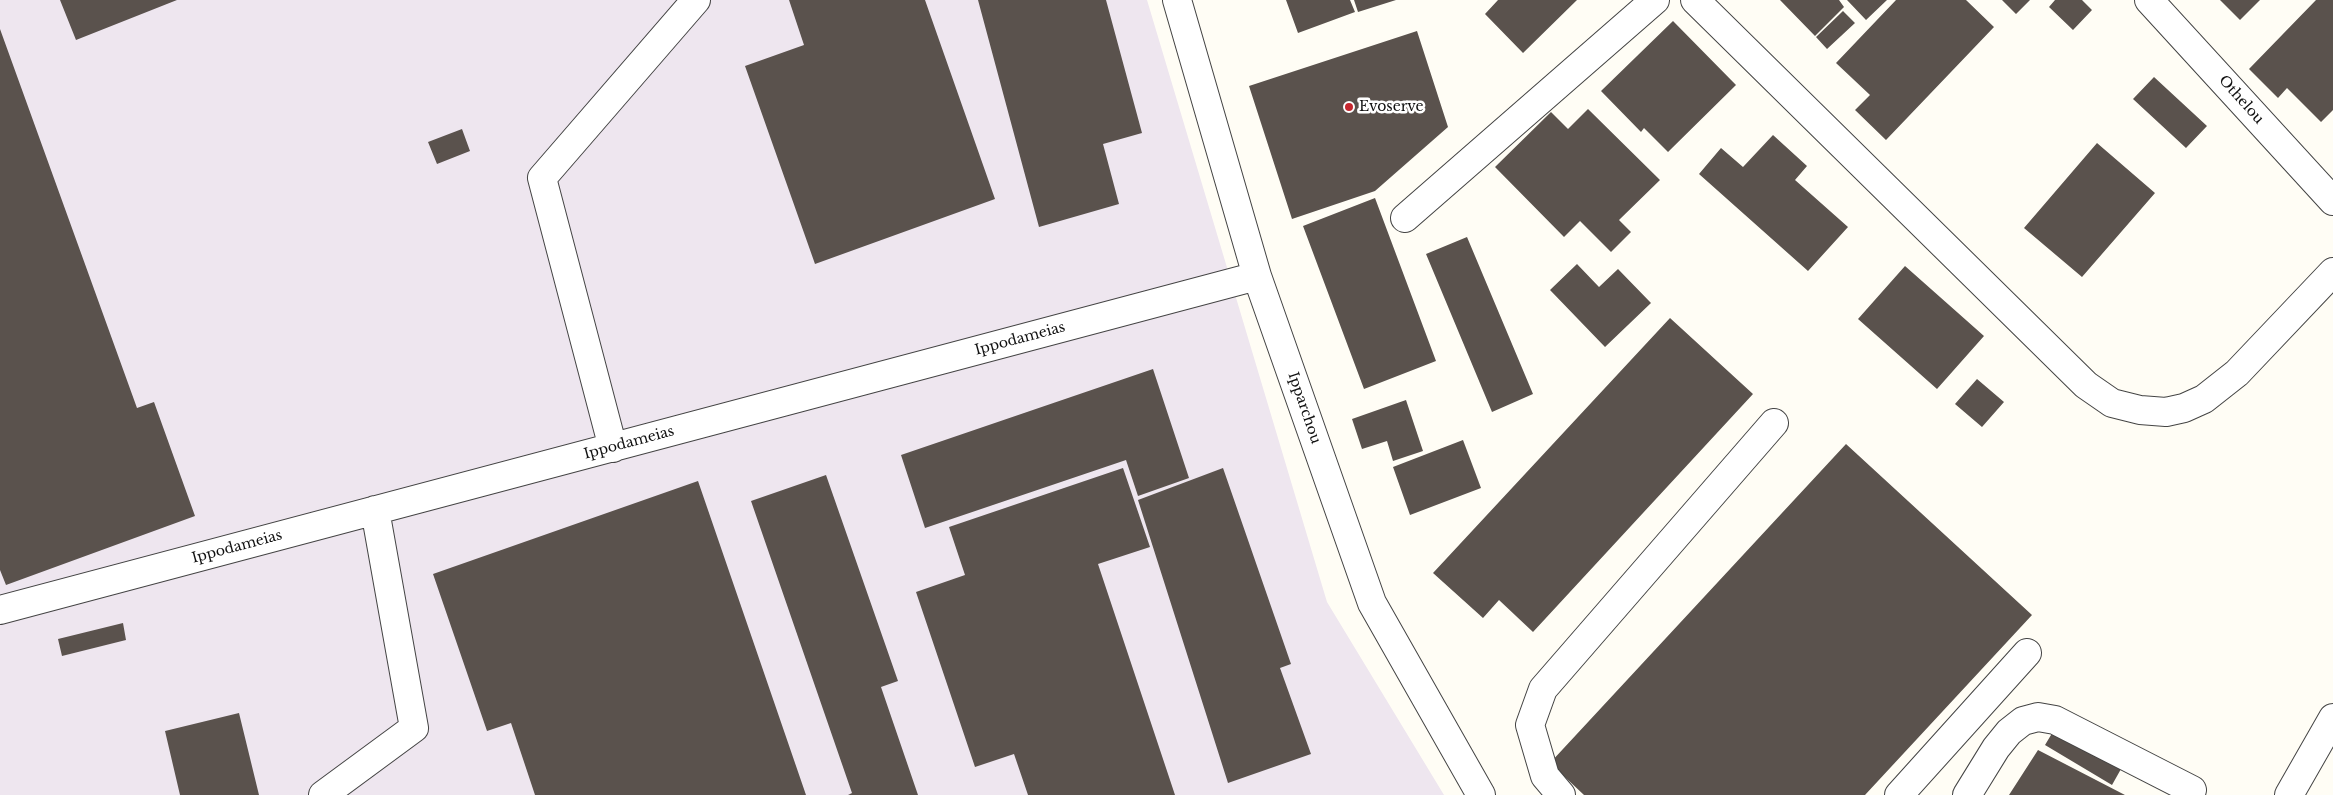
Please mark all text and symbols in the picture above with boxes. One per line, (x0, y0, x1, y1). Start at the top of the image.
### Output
street label: Othelou (2215, 72, 2267, 128)
place label: Evoserve (1359, 99, 1424, 115)
marker: Evoserve (1343, 101, 1355, 113)
street label: Ippodameias (973, 319, 1067, 359)
street label: Ipparchou (1284, 370, 1324, 446)
street label: Ippodameias (582, 423, 676, 463)
street label: Ippodameias (190, 527, 284, 567)

